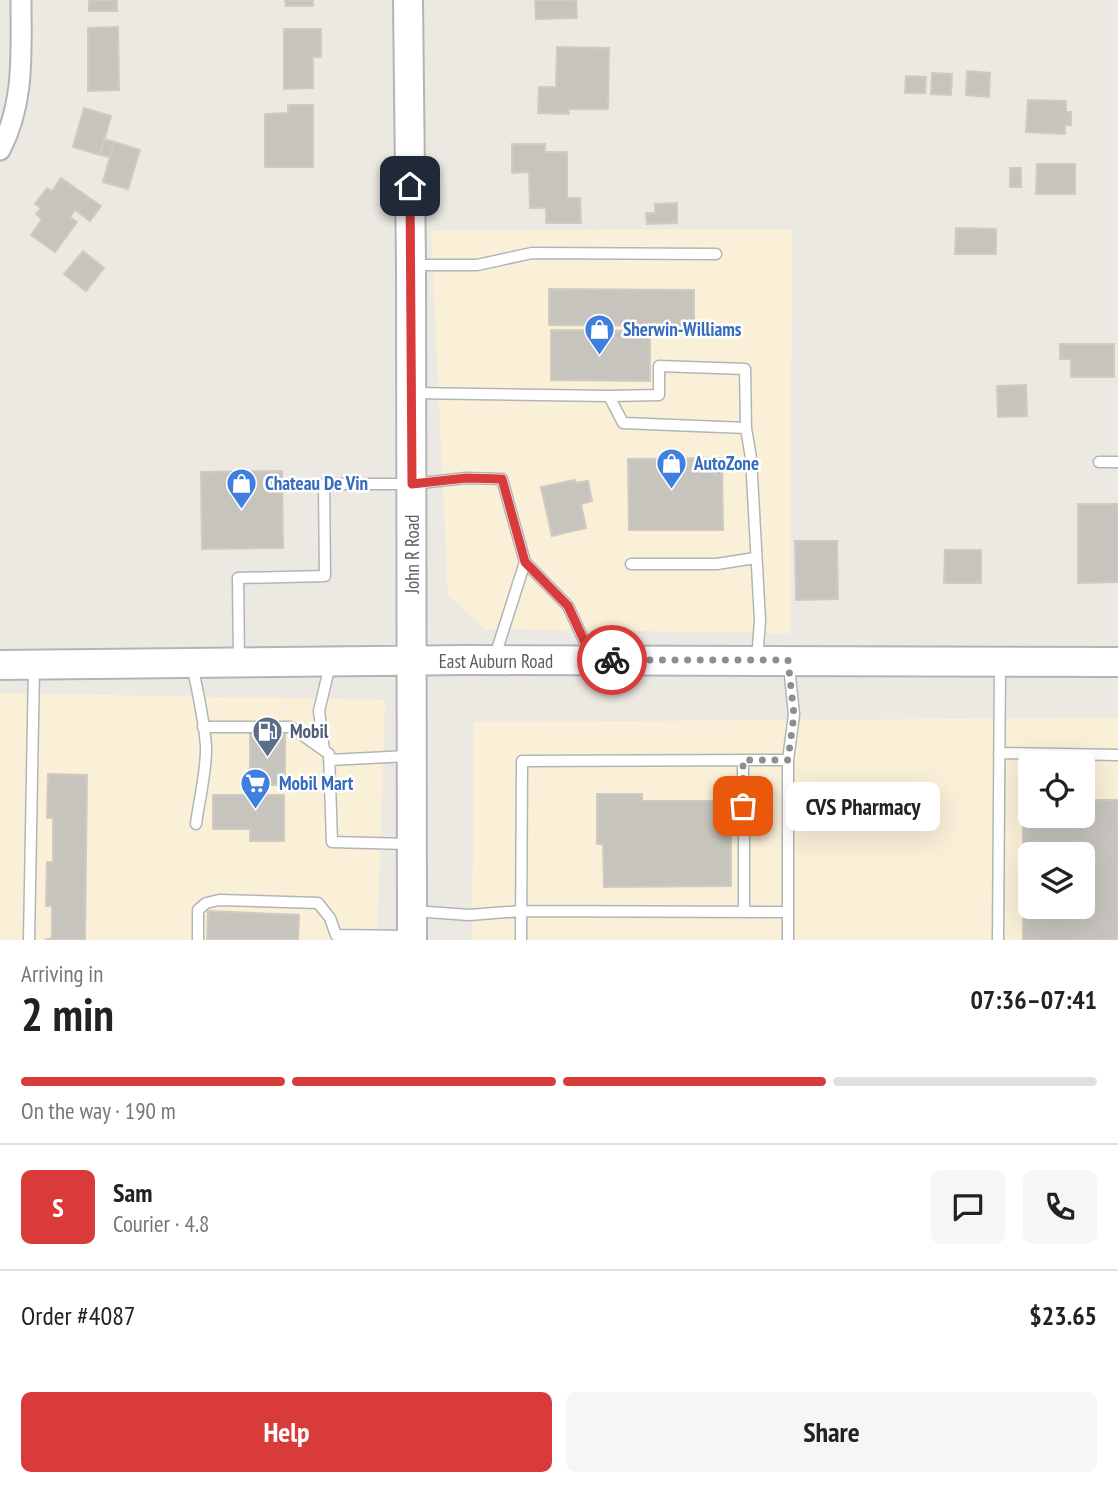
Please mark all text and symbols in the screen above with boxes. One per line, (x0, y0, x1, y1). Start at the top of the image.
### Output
pin (380, 156, 440, 216)
icon: home (391, 167, 429, 205)
shop icon: Sherwin-Williams (583, 312, 617, 356)
place label: Sherwin-Williams (623, 317, 742, 341)
shop icon: AutoZone (654, 446, 688, 490)
place label: AutoZone (693, 451, 759, 475)
shop icon: Chateau De Vin (225, 466, 259, 510)
place label: Chateau De Vin (265, 471, 368, 495)
street label: John R Road (400, 514, 424, 595)
courier (577, 625, 647, 695)
icon: bike (593, 641, 631, 679)
street label: East Auburn Road (439, 649, 553, 673)
fuel station icon: Mobil (250, 714, 284, 758)
place label: Mobil (290, 719, 329, 743)
map controls (1018, 751, 1095, 919)
button: locate (1018, 751, 1095, 828)
supermarket icon: Mobil Mart (239, 766, 273, 810)
place label: Mobil Mart (279, 771, 354, 795)
pin (713, 776, 773, 836)
callout: CVS Pharmacy (785, 782, 939, 830)
icon: bag (724, 787, 762, 825)
text: CVS Pharmacy (806, 792, 920, 821)
button: layers (1018, 842, 1095, 919)
text: Arriving in (21, 959, 103, 988)
text: 07:36–07:41 (970, 983, 1097, 1016)
text: 2 min (21, 984, 114, 1044)
text: On the way · 190 m (21, 1096, 176, 1125)
button: chat (931, 1170, 1005, 1244)
button: phone (1023, 1170, 1097, 1244)
text: Sam (113, 1176, 152, 1209)
text: S (52, 1191, 64, 1224)
text: Courier · 4.8 (113, 1209, 209, 1238)
text: Order #4087 (21, 1299, 136, 1332)
text: $23.65 (1029, 1299, 1097, 1332)
button: Help (21, 1392, 552, 1472)
button: Share (566, 1392, 1097, 1472)

